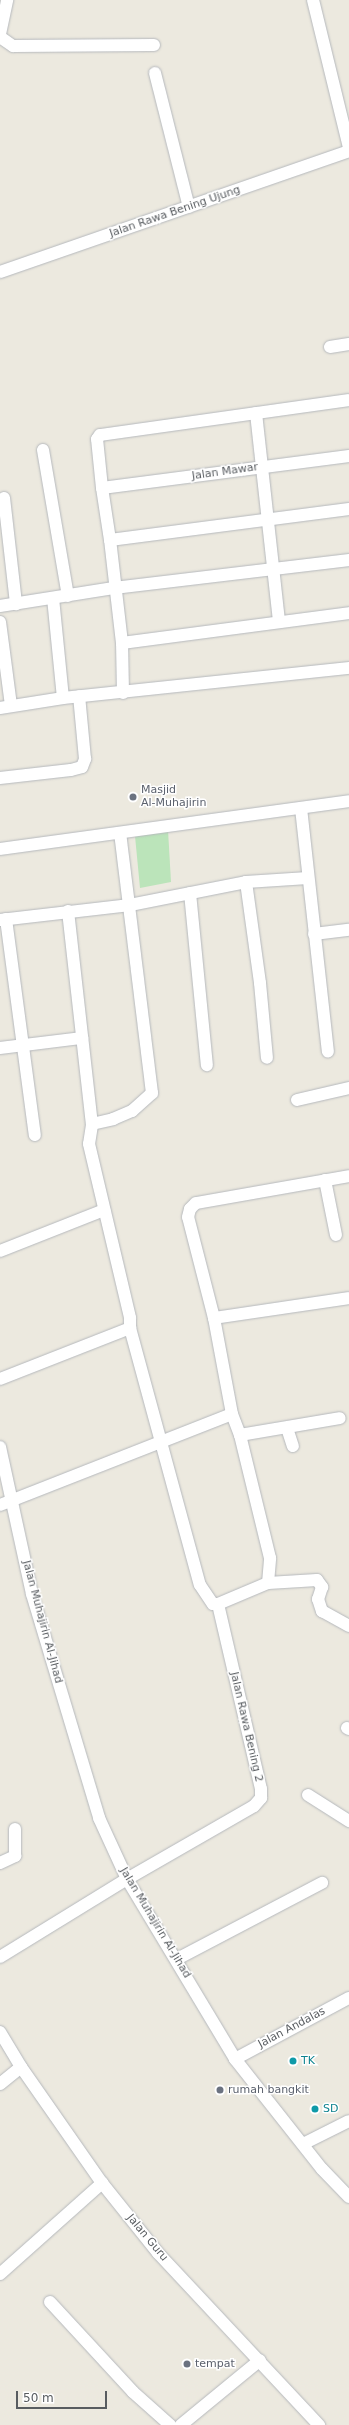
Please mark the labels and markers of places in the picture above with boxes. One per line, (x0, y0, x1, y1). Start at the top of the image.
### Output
place label: Masjid Al-Muhajirin (141, 784, 206, 810)
marker: Masjid Al-Muhajirin (128, 792, 138, 802)
place label: TK (301, 2054, 315, 2068)
marker: TK (288, 2056, 298, 2066)
place label: rumah bangkit (228, 2083, 309, 2097)
marker: rumah bangkit (215, 2085, 225, 2095)
place label: SD (323, 2102, 338, 2116)
marker: SD (310, 2104, 320, 2114)
place label: tempat (195, 2357, 235, 2371)
marker: tempat (182, 2359, 192, 2369)

